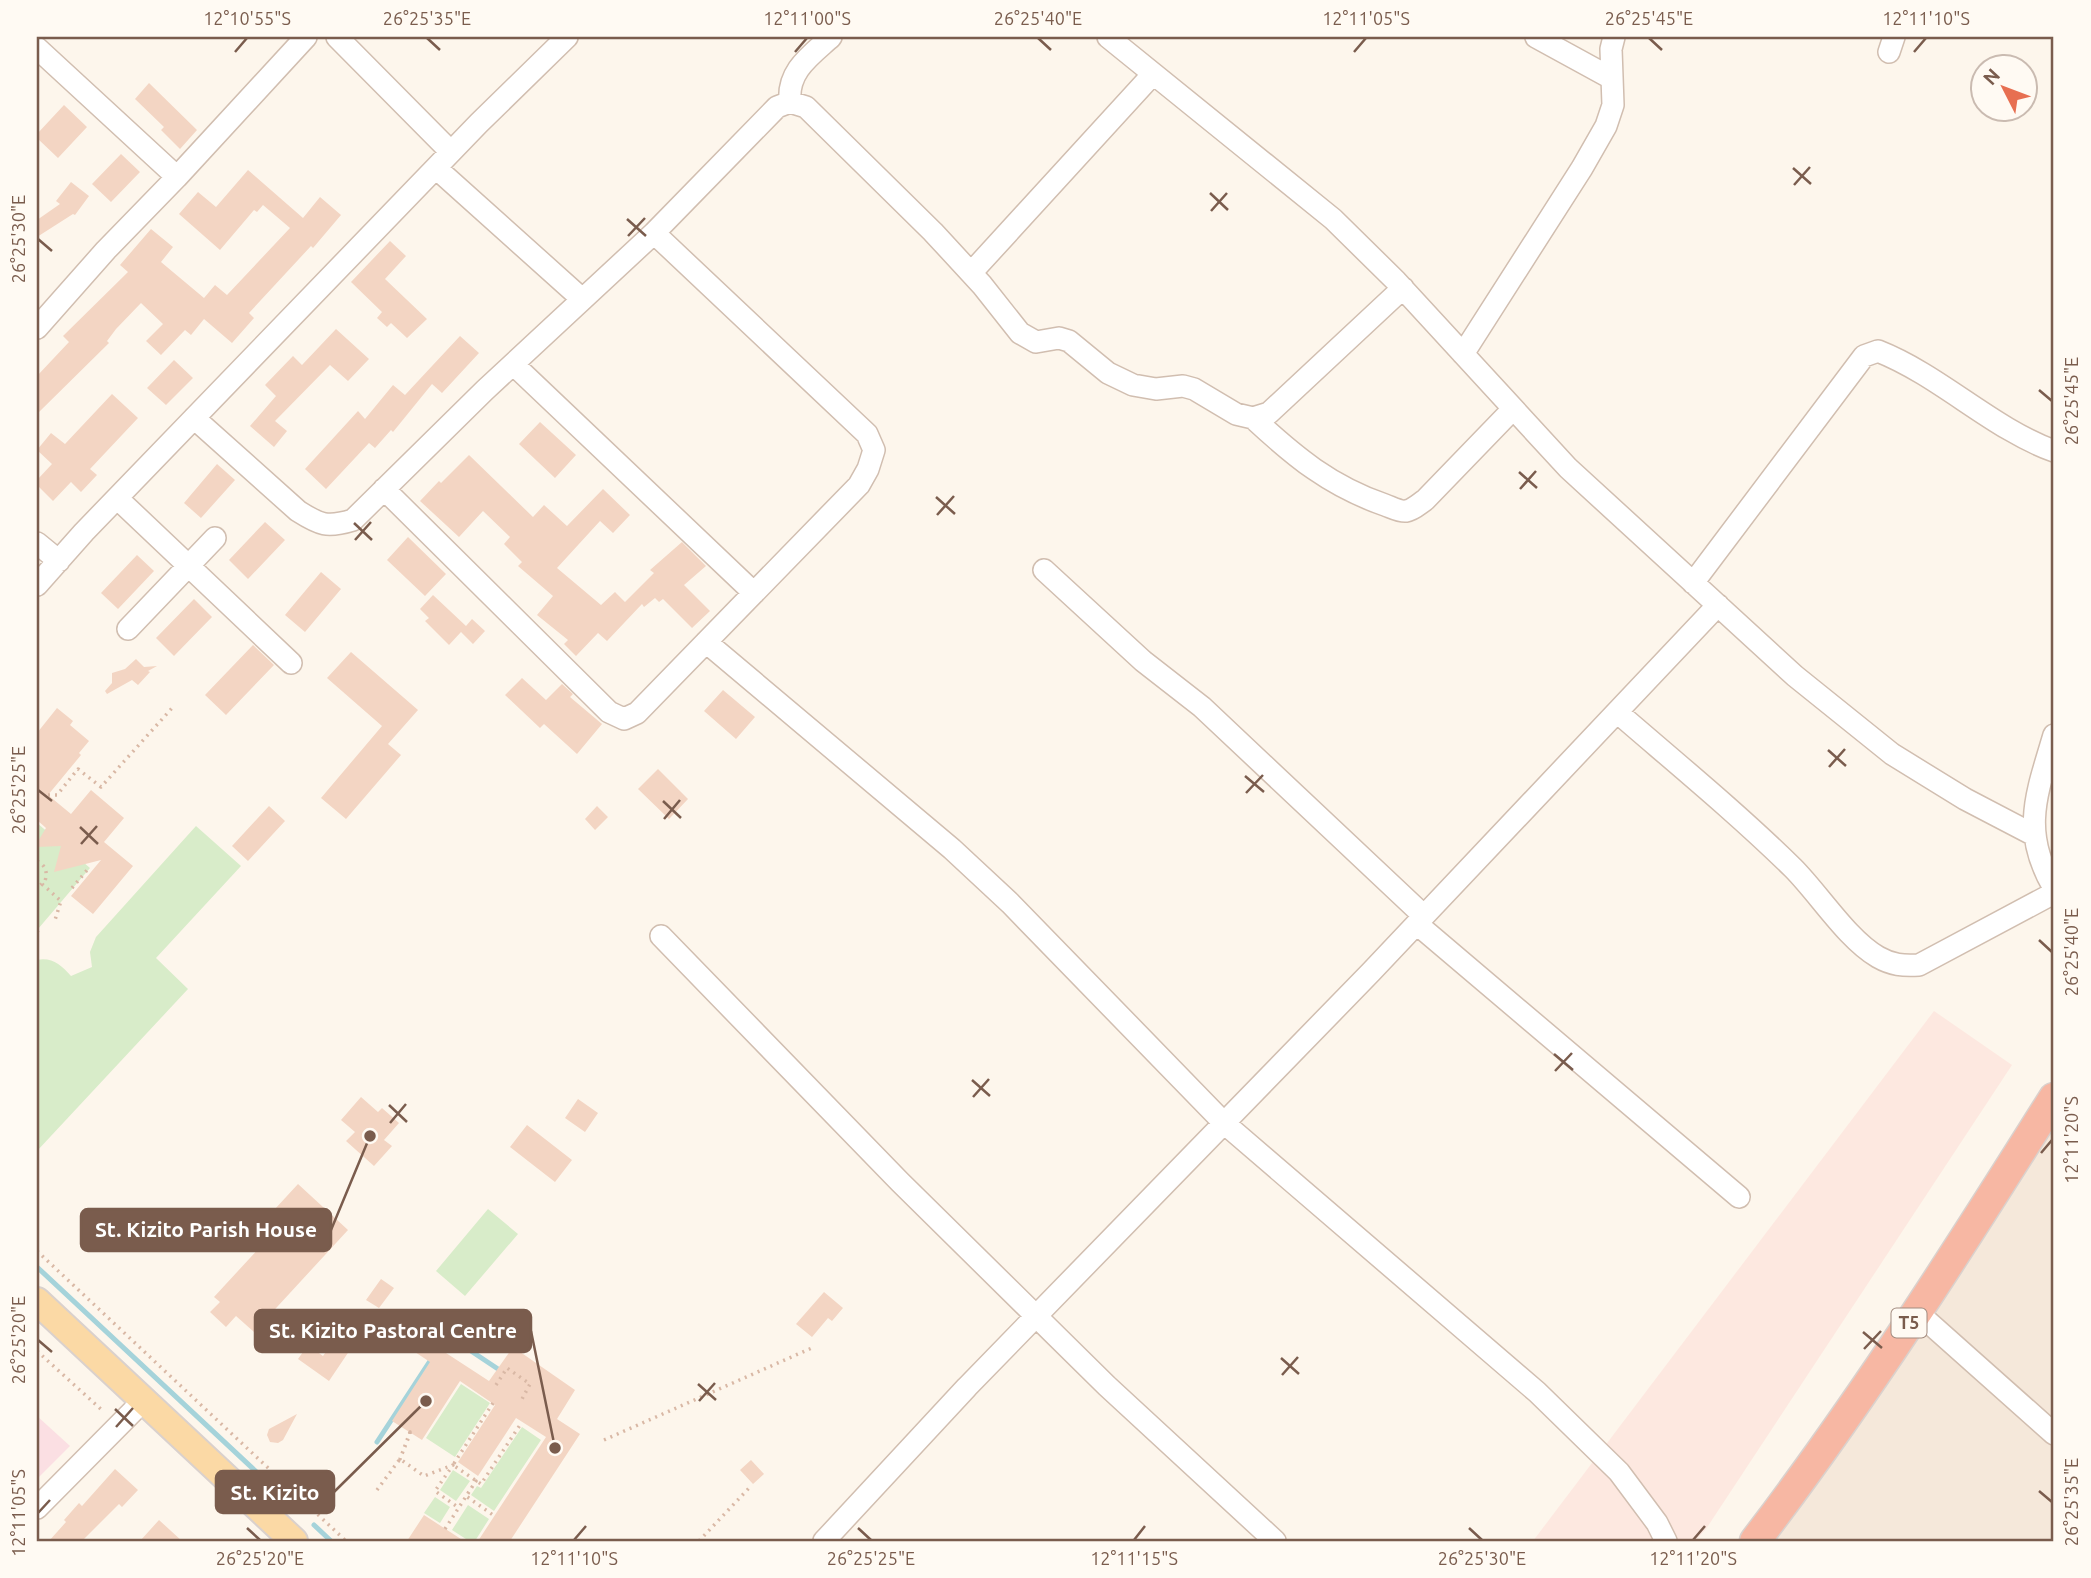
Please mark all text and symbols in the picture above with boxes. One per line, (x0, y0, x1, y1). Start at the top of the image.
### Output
text: 12°10'55"S (203, 8, 291, 28)
text: 26°25'35"E (383, 8, 471, 28)
text: 12°11'00"S (763, 8, 851, 28)
text: 26°25'40"E (994, 8, 1082, 28)
text: 12°11'05"S (1322, 8, 1410, 28)
text: 26°25'45"E (1605, 8, 1693, 28)
text: 12°11'10"S (1882, 8, 1970, 28)
north arrow (1968, 52, 2038, 122)
text: N (1978, 64, 2004, 89)
text: 26°25'30"E (8, 195, 28, 283)
text: 26°25'45"E (2061, 357, 2081, 445)
text: 26°25'25"E (8, 746, 28, 834)
text: 26°25'40"E (2061, 908, 2081, 996)
text: 12°11'20"S (2061, 1096, 2081, 1184)
callout: St. Kizito Parish House (81, 1209, 331, 1251)
text: St. Kizito Parish House (95, 1217, 317, 1241)
text: 26°25'20"E (8, 1296, 28, 1384)
road number: T5 (1892, 1308, 1926, 1338)
callout: St. Kizito Pastoral Centre (255, 1310, 531, 1352)
text: St. Kizito Pastoral Centre (269, 1318, 517, 1342)
text: 26°25'35"E (2061, 1458, 2081, 1546)
text: 12°11'05"S (8, 1469, 28, 1557)
callout: St. Kizito (216, 1471, 334, 1513)
text: St. Kizito (230, 1480, 320, 1504)
text: 26°25'20"E (216, 1548, 304, 1568)
text: 12°11'10"S (530, 1548, 618, 1568)
text: 26°25'25"E (827, 1548, 915, 1568)
text: 12°11'15"S (1090, 1548, 1178, 1568)
text: 26°25'30"E (1438, 1548, 1526, 1568)
text: 12°11'20"S (1649, 1548, 1737, 1568)

